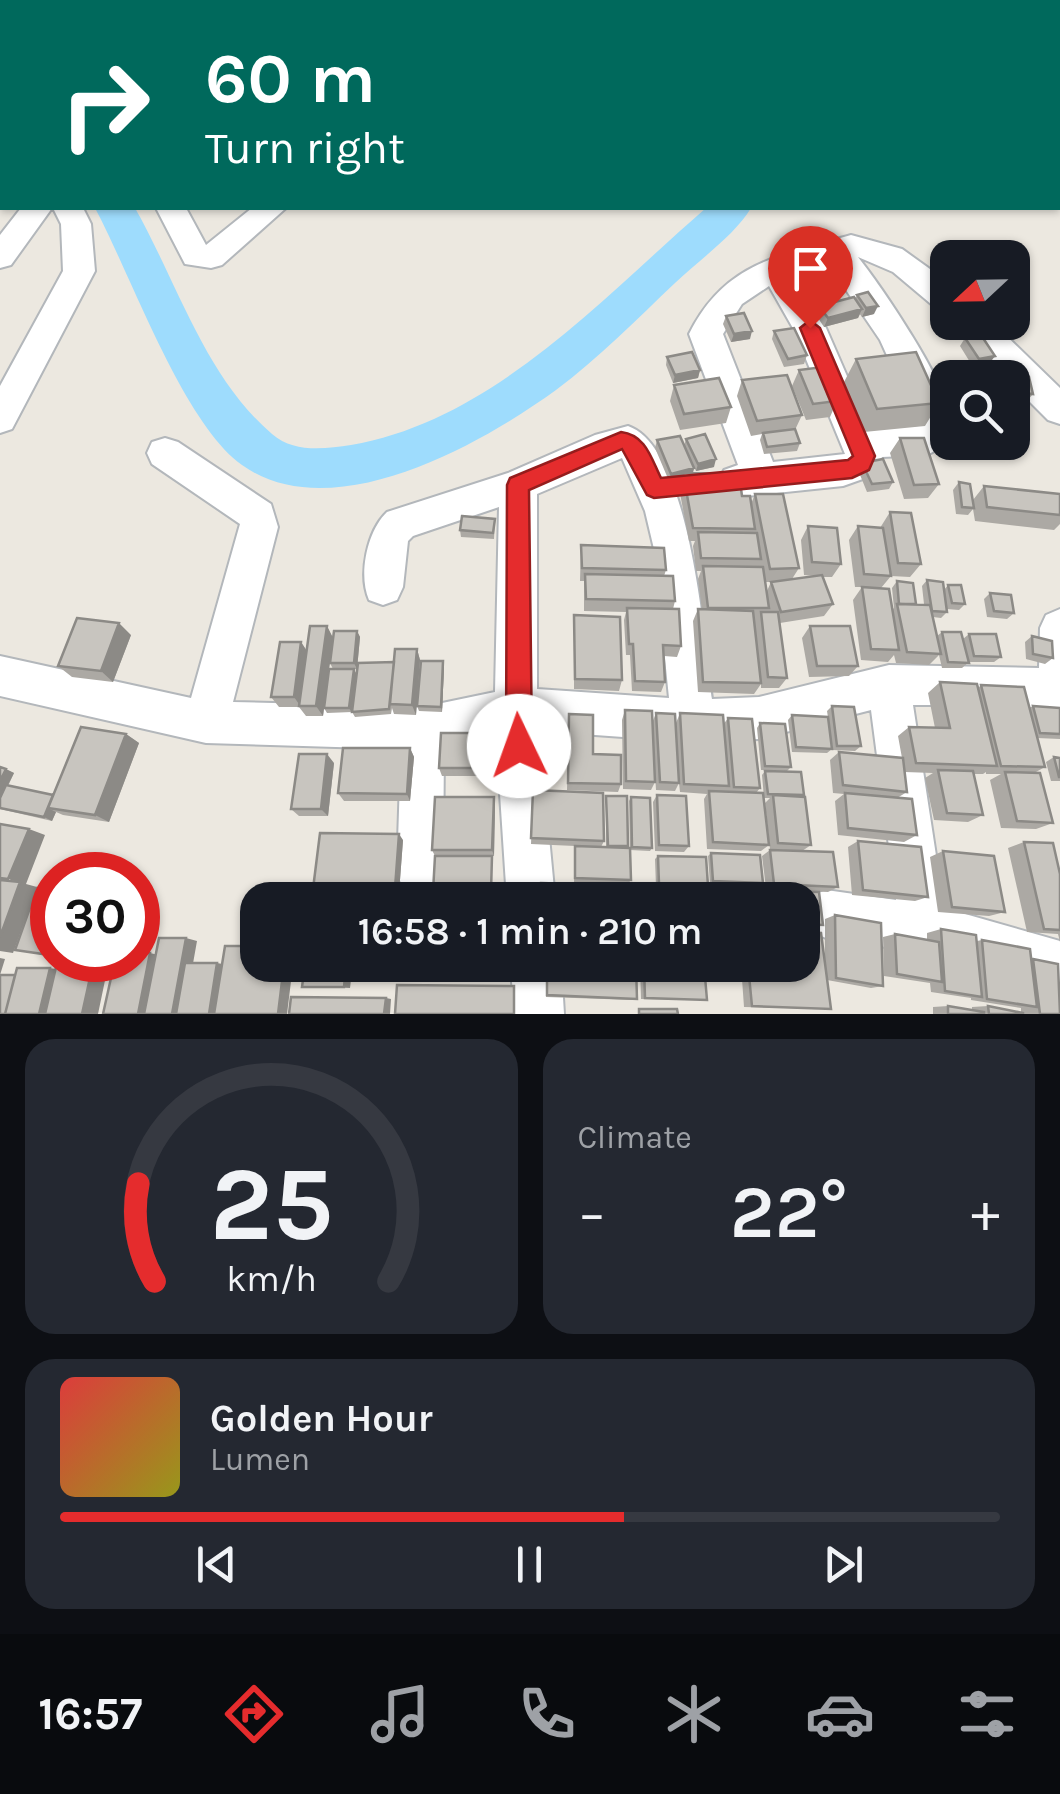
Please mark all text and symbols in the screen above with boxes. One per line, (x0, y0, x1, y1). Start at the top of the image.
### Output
text: 60 m (205, 38, 376, 120)
icon: right (40, 40, 170, 170)
text: Turn right (205, 122, 405, 174)
pin (768, 226, 853, 329)
north arrow (930, 240, 1030, 340)
map controls (930, 240, 1030, 460)
icon: arrive (783, 241, 838, 296)
button: search (930, 360, 1030, 460)
position arrow (467, 694, 571, 798)
speed limit sign: 30 (30, 852, 160, 982)
text: 16:58 · 1 min · 210 m (358, 909, 702, 954)
text: Climate (578, 1119, 692, 1156)
text: 25 (210, 1144, 333, 1265)
text: 22° (730, 1168, 848, 1256)
text: − (578, 1181, 606, 1245)
text: + (971, 1181, 1000, 1245)
text: km/h (226, 1258, 317, 1300)
text: Golden Hour (210, 1396, 433, 1441)
text: Lumen (210, 1441, 310, 1478)
icon: previous (189, 1537, 244, 1592)
icon: pause (502, 1537, 557, 1592)
icon: next (816, 1537, 871, 1592)
icon: directions (219, 1679, 289, 1749)
icon: music (365, 1679, 435, 1749)
icon: phone (512, 1679, 582, 1749)
icon: climate (659, 1679, 729, 1749)
icon: car (805, 1679, 875, 1749)
icon: filters (952, 1679, 1022, 1749)
text: 16:57 (38, 1688, 142, 1740)

